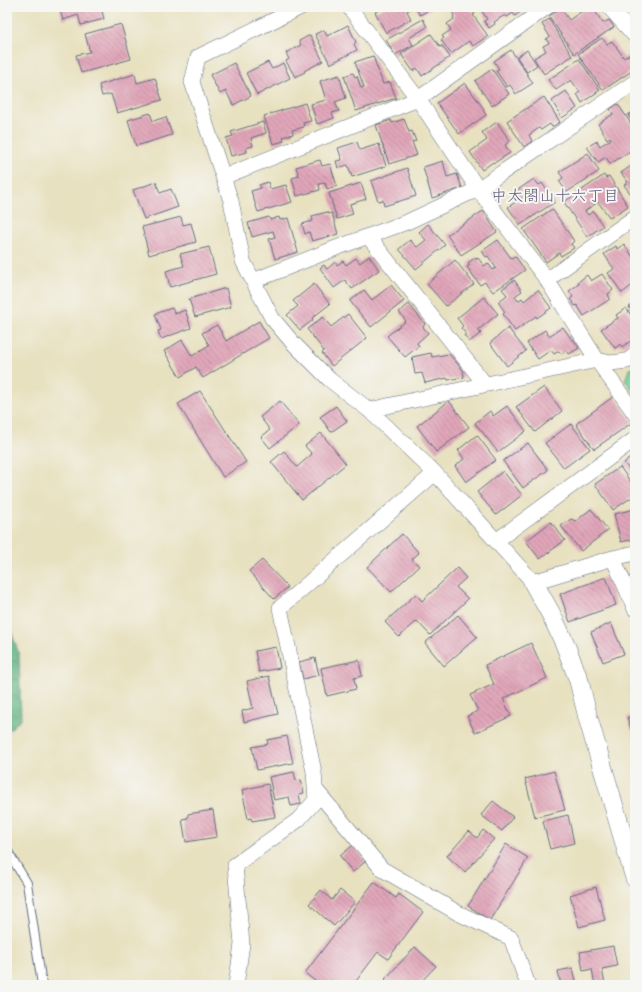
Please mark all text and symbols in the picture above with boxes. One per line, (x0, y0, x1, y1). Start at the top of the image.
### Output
district label: 中太閤山十六丁目 (491, 186, 619, 205)

